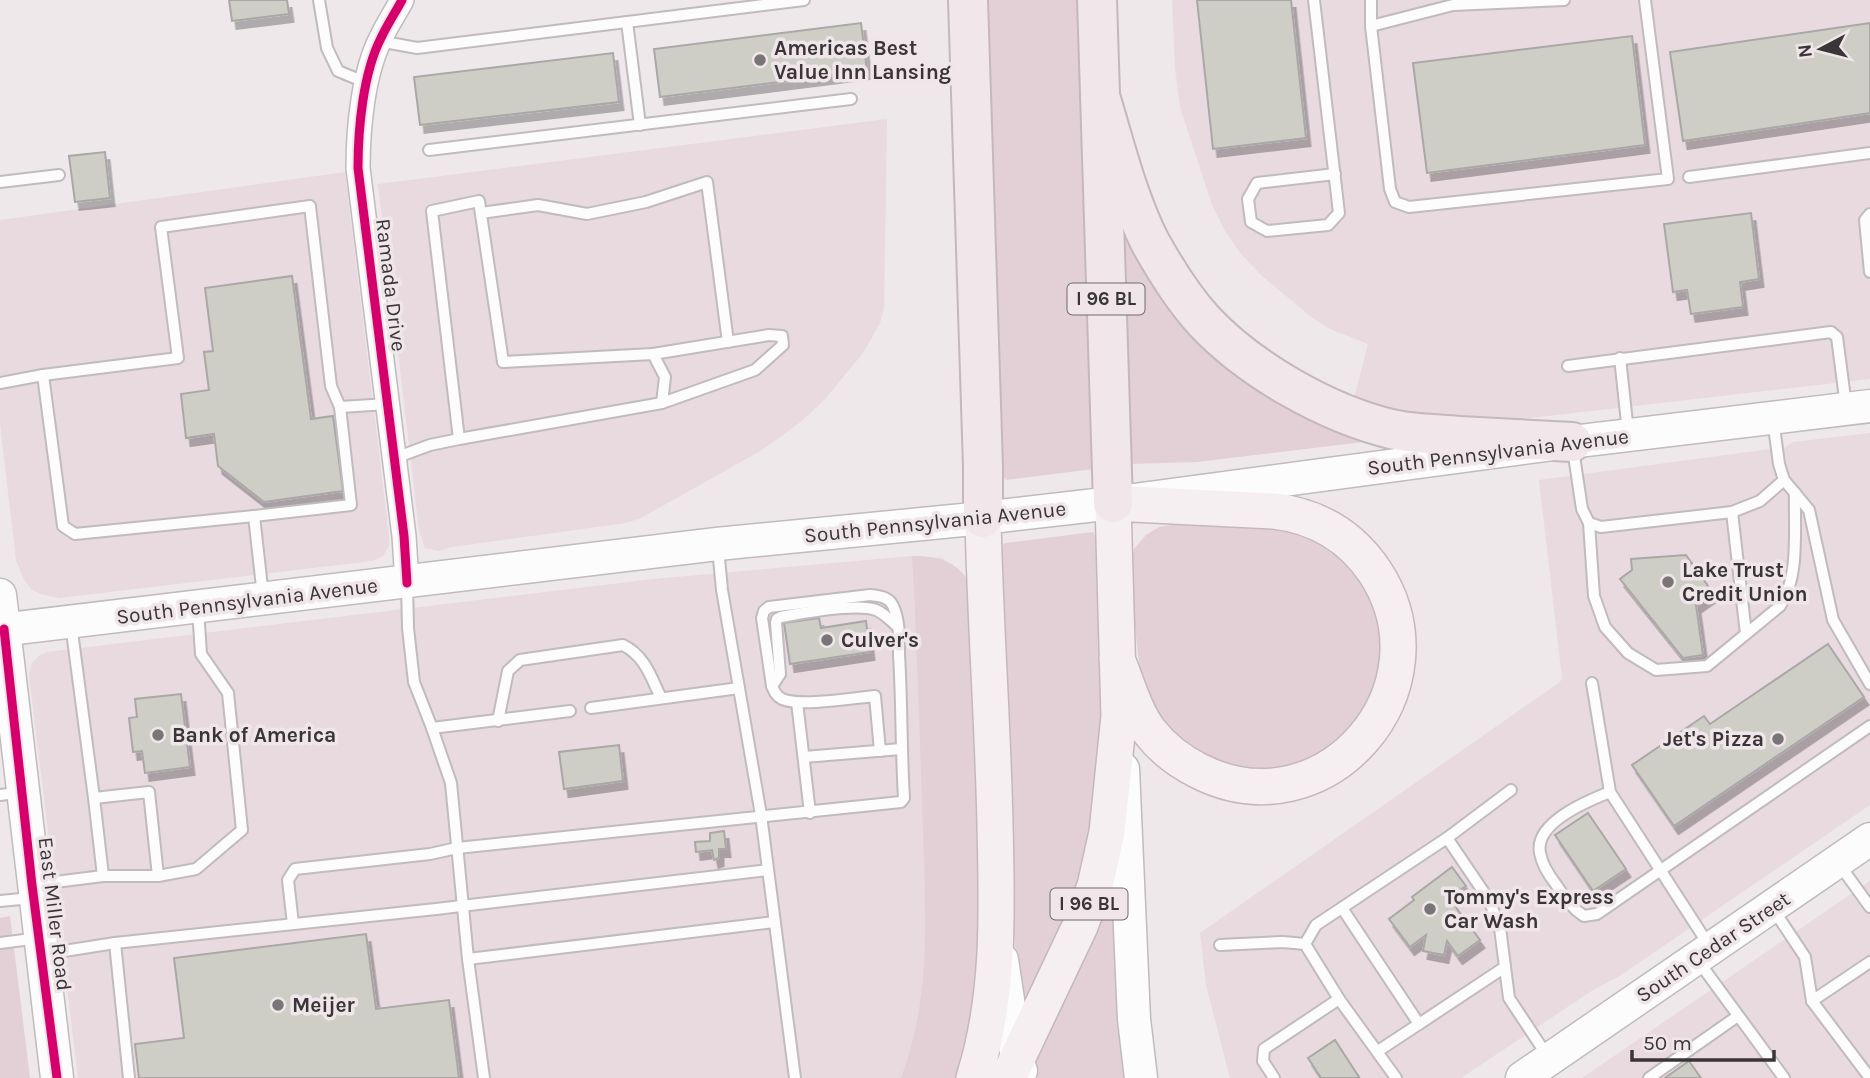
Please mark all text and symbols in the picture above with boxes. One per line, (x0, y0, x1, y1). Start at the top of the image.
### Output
north arrow (1786, 14, 1856, 84)
place label: Americas Best Value Inn Lansing (774, 36, 951, 84)
text: N (1793, 43, 1817, 59)
marker: Americas Best Value Inn Lansing (752, 52, 768, 68)
street label: Ramada Drive (371, 217, 411, 353)
road number: I 96 BL (1068, 284, 1144, 314)
street label: South Pennsylvania Avenue (1366, 424, 1630, 480)
street label: South Pennsylvania Avenue (803, 496, 1067, 548)
place label: Lake Trust Credit Union (1682, 558, 1808, 606)
street label: South Pennsylvania Avenue (115, 573, 379, 629)
marker: Lake Trust Credit Union (1660, 574, 1676, 590)
place label: Culver's (841, 628, 919, 652)
marker: Culver's (819, 632, 835, 648)
place label: Bank of America (172, 723, 336, 747)
marker: Bank of America (150, 727, 166, 743)
place label: Jet's Pizza (1663, 727, 1764, 751)
marker: Jet's Pizza (1770, 731, 1786, 747)
street label: East Miller Road (34, 836, 76, 992)
place label: Tommy's Express Car Wash (1444, 885, 1614, 933)
street label: South Cedar Street (1632, 887, 1795, 1007)
road number: I 96 BL (1050, 888, 1128, 920)
marker: Tommy's Express Car Wash (1422, 901, 1438, 917)
place label: Meijer (292, 993, 356, 1017)
marker: Meijer (270, 997, 286, 1013)
scale bar (1632, 1018, 1774, 1062)
text: 50 m (1643, 1031, 1692, 1055)

